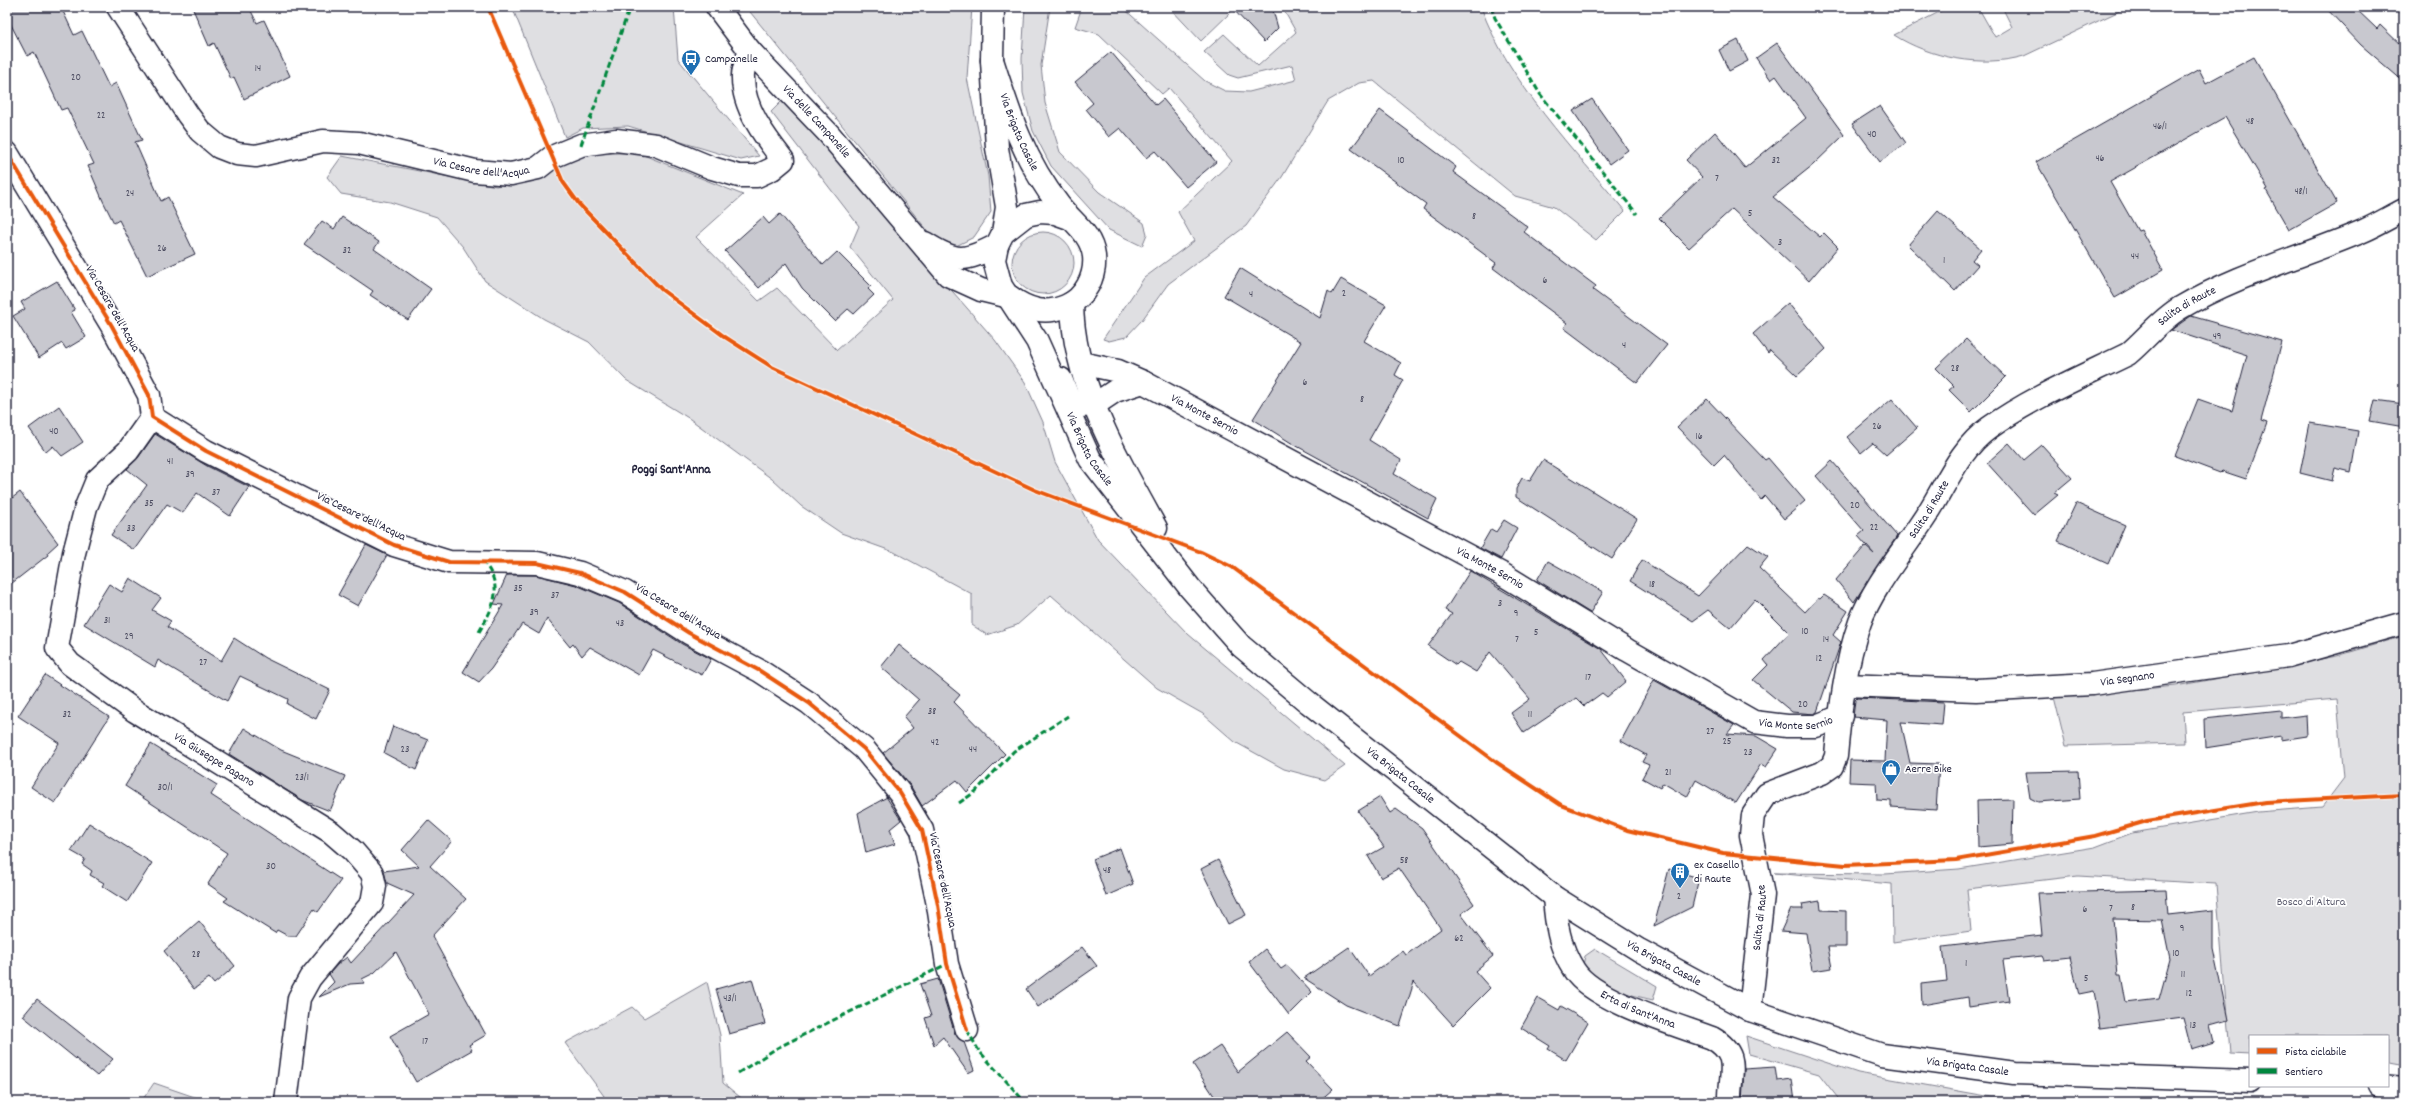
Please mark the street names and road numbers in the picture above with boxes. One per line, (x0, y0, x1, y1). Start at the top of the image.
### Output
street label: Via delle Campanelle (778, 81, 854, 162)
street label: Via Brigata Casale (995, 91, 1043, 174)
street label: Via Cesare dell'Acqua (432, 153, 531, 183)
street label: Via Cesare dell'Acqua (80, 263, 144, 356)
street label: Salita di Raute (2154, 282, 2219, 330)
street label: Via Monte Sernio (1168, 390, 1242, 440)
street label: Via Brigata Casale (1062, 409, 1117, 490)
street label: Salita di Raute (1905, 477, 1954, 542)
street label: Via Cesare dell'Acqua (314, 488, 409, 546)
street label: Via Monte Sernio (1453, 543, 1527, 594)
street label: Via Cesare dell'Acqua (632, 580, 724, 645)
street label: Via Segnano (2099, 667, 2155, 691)
street label: Via Monte Sernio (1758, 712, 1836, 735)
street label: Via Giuseppe Pagano (170, 728, 258, 791)
street label: Via Brigata Casale (1363, 743, 1438, 808)
street label: Via Cesare dell'Acqua (924, 831, 960, 930)
street label: Salita di Raute (1748, 883, 1771, 951)
street label: Via Brigata Casale (1623, 936, 1704, 990)
street label: Erta di Sant'Anna (1597, 986, 1678, 1033)
street label: Via Brigata Casale (1925, 1053, 2010, 1081)

